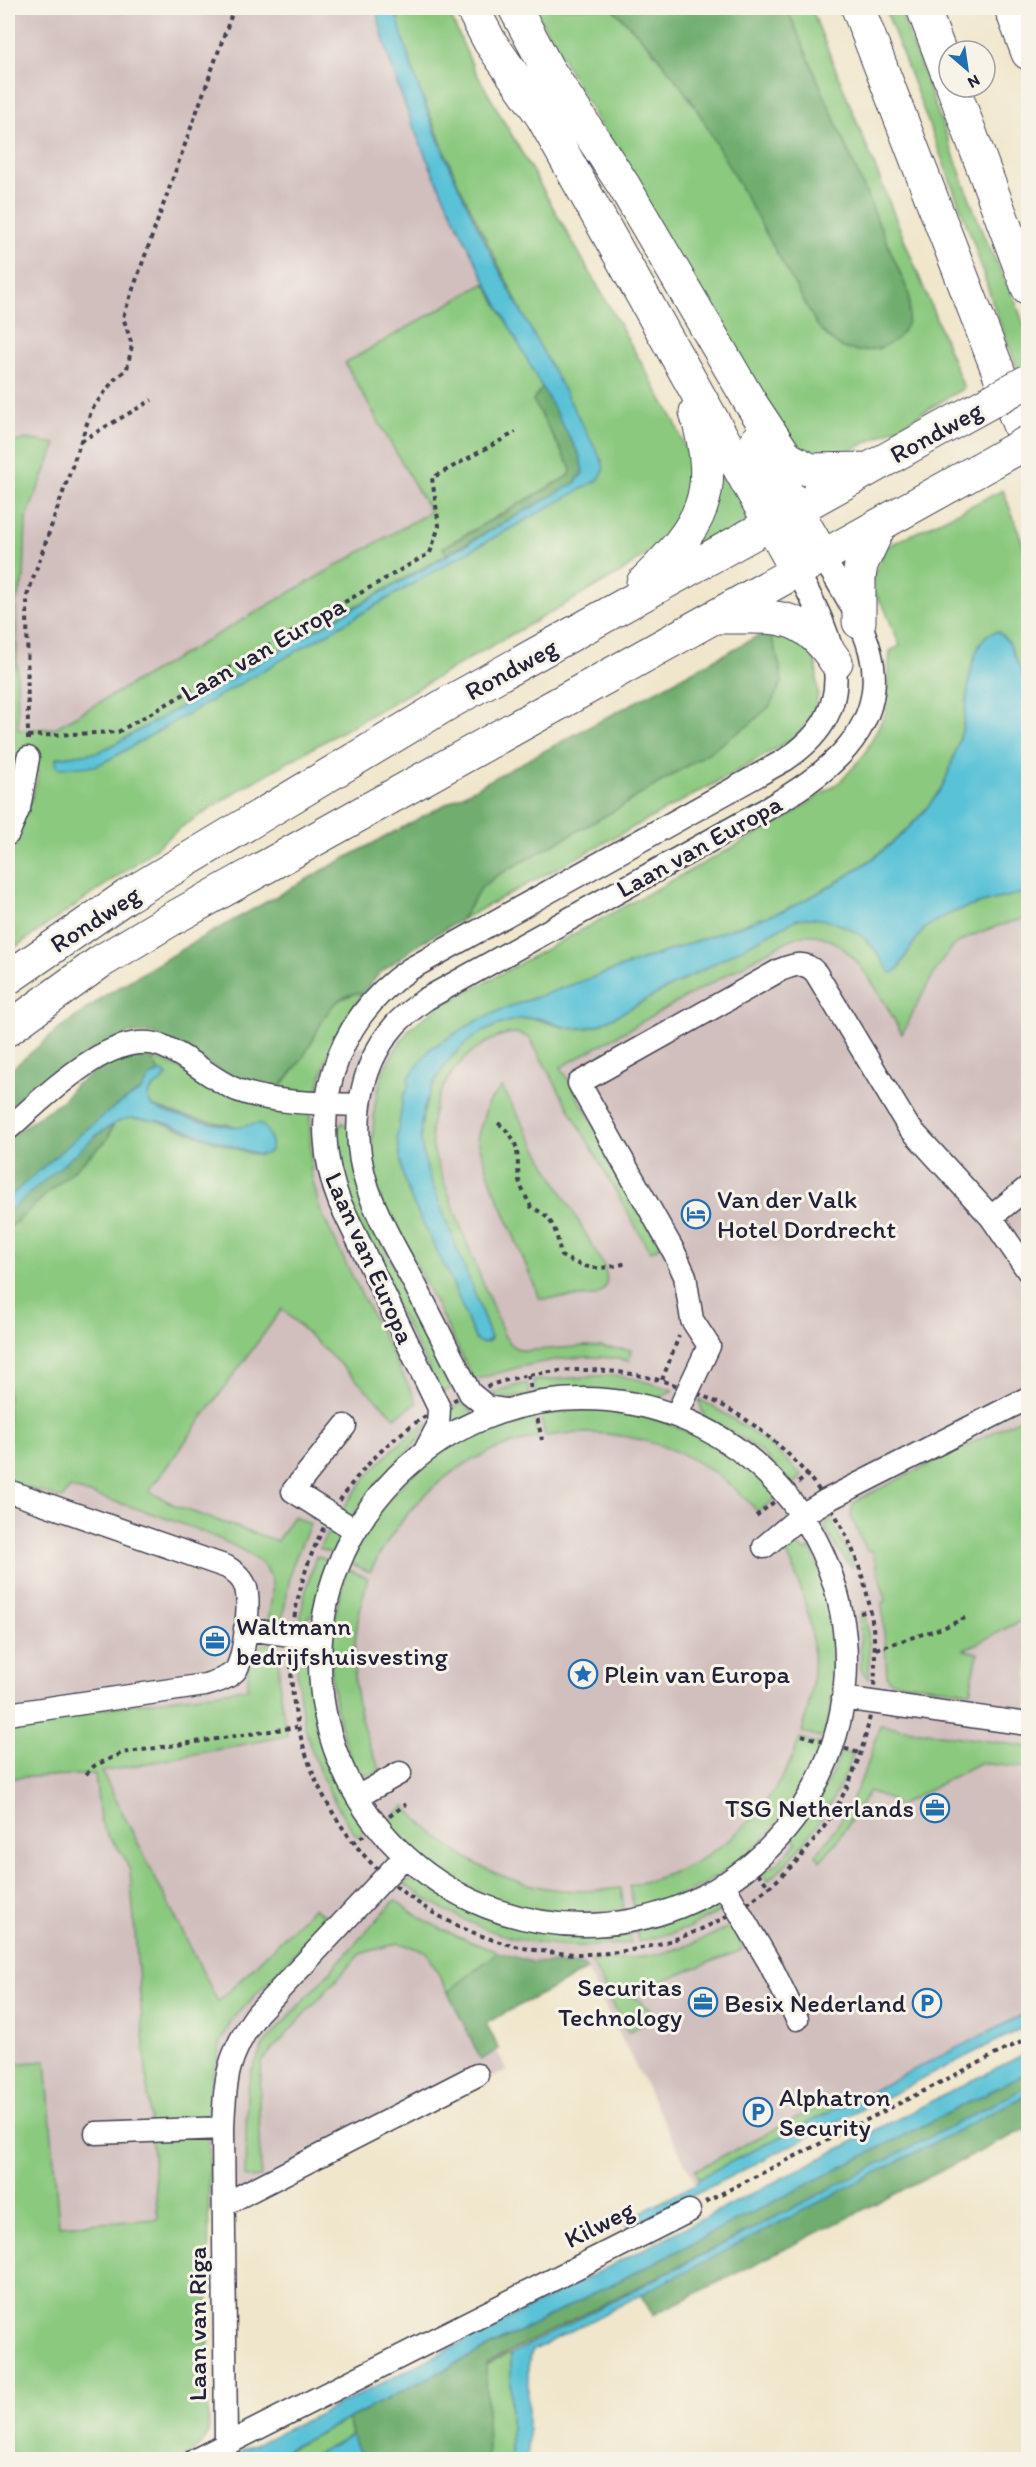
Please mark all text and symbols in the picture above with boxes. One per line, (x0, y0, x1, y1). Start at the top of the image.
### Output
north arrow (937, 39, 997, 99)
text: N (965, 71, 983, 93)
street label: Rondweg (884, 393, 988, 470)
street label: Laan van Europa (175, 589, 351, 709)
street label: Rondweg (459, 630, 563, 707)
street label: Laan van Europa (611, 787, 788, 905)
street label: Rondweg (44, 878, 147, 960)
street label: Laan van Europa (318, 1167, 422, 1349)
place label: Van der Valk Hotel Dordrecht (717, 1183, 896, 1245)
hotel icon: Van der Valk Hotel Dordrecht (680, 1198, 712, 1230)
place label: Waltmann bedrijfshuisvesting (236, 1610, 448, 1672)
office icon: Waltmann bedrijfshuisvesting (199, 1625, 231, 1657)
place icon: Plein van Europa (567, 1658, 599, 1690)
place label: Plein van Europa (604, 1658, 790, 1690)
place label: TSG Netherlands (725, 1792, 914, 1824)
office icon: TSG Netherlands (919, 1792, 951, 1824)
place label: Securitas Technology (558, 1971, 682, 2033)
office icon: Securitas Technology (687, 1986, 719, 2018)
place label: Besix Nederland (724, 1987, 907, 2019)
parking icon: Besix Nederland (911, 1987, 943, 2019)
place label: Alphatron Security (779, 2081, 891, 2143)
parking icon: Alphatron Security (742, 2096, 774, 2128)
street label: Kilweg (559, 2193, 640, 2255)
street label: Laan van Riga (181, 2246, 213, 2401)

